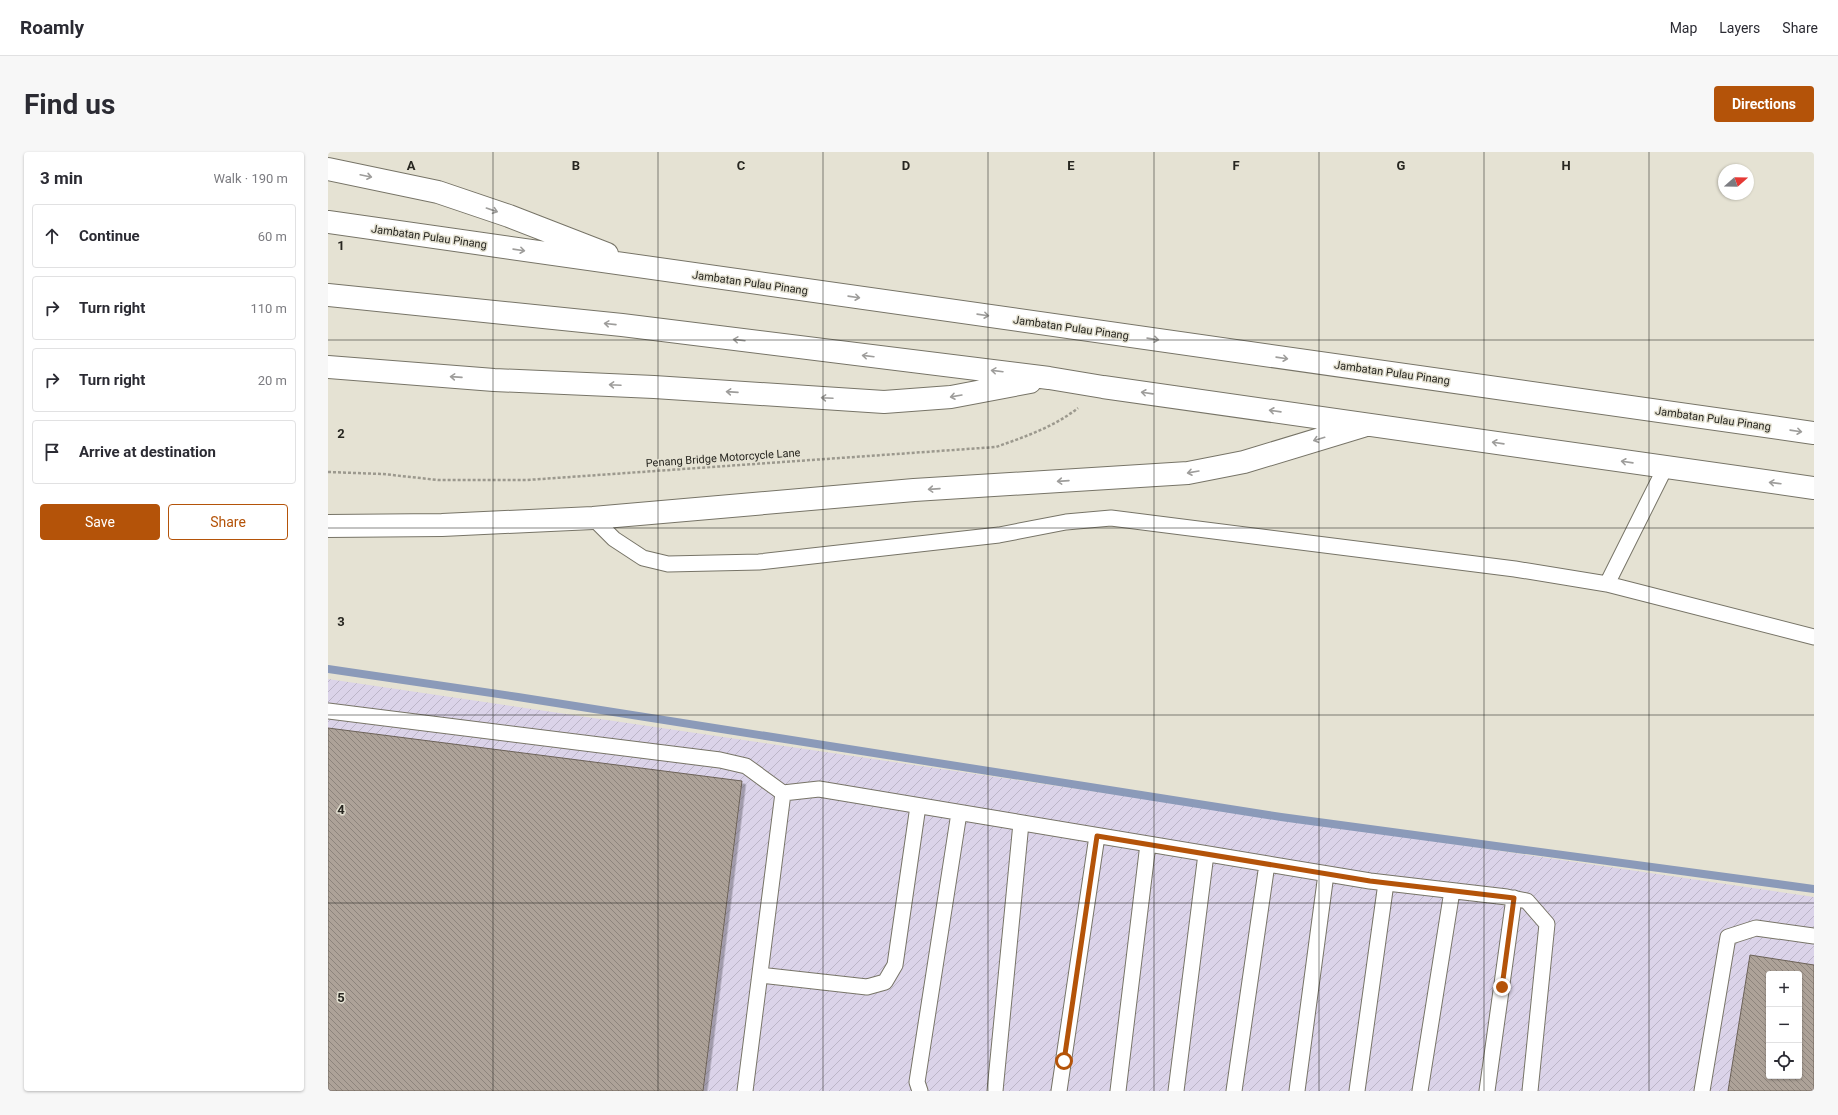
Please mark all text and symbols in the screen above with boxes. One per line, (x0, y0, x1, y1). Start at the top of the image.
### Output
text: Roamly (20, 16, 84, 39)
text: Map (1670, 20, 1697, 36)
text: Layers (1719, 20, 1760, 36)
text: Share (1782, 20, 1818, 36)
button: Directions (1714, 86, 1814, 122)
text: Find us (24, 88, 115, 121)
text: A (407, 158, 416, 173)
text: B (572, 158, 580, 173)
text: C (737, 158, 746, 173)
text: D (902, 158, 910, 173)
text: E (1067, 158, 1075, 173)
text: F (1232, 158, 1240, 173)
text: G (1397, 158, 1406, 173)
text: H (1561, 158, 1571, 173)
north arrow (1718, 164, 1754, 200)
text: 3 min (40, 168, 83, 188)
text: Walk · 190 m (213, 171, 288, 186)
one-way arrow (359, 173, 372, 181)
one-way arrow (485, 207, 498, 214)
street label: Jambatan Pulau Pinang (370, 222, 488, 252)
icon: ahead (41, 225, 63, 247)
text: Continue (79, 227, 140, 245)
text: 60 m (258, 229, 287, 244)
text: 1 (337, 238, 345, 253)
one-way arrow (512, 246, 525, 254)
street label: Jambatan Pulau Pinang (691, 268, 809, 298)
one-way arrow (847, 293, 860, 301)
icon: right (41, 297, 63, 319)
text: Turn right (79, 299, 145, 317)
text: 110 m (250, 301, 287, 316)
one-way arrow (976, 311, 989, 319)
street label: Jambatan Pulau Pinang (1012, 313, 1130, 343)
one-way arrow (604, 320, 617, 328)
one-way arrow (1146, 335, 1159, 343)
one-way arrow (733, 336, 746, 344)
one-way arrow (862, 352, 875, 359)
one-way arrow (1275, 354, 1288, 362)
street label: Jambatan Pulau Pinang (1333, 358, 1451, 388)
one-way arrow (991, 368, 1004, 375)
icon: right (41, 369, 63, 391)
text: Turn right (79, 371, 145, 389)
text: 20 m (258, 373, 287, 388)
one-way arrow (450, 374, 463, 381)
one-way arrow (609, 381, 622, 389)
one-way arrow (726, 389, 739, 396)
one-way arrow (1141, 389, 1154, 397)
one-way arrow (950, 392, 963, 400)
one-way arrow (821, 395, 834, 402)
street label: Jambatan Pulau Pinang (1654, 404, 1772, 434)
one-way arrow (1269, 407, 1282, 415)
text: 2 (337, 426, 345, 441)
one-way arrow (1789, 427, 1802, 435)
one-way arrow (1312, 436, 1325, 443)
one-way arrow (1492, 439, 1505, 447)
icon: arrive (41, 441, 63, 463)
text: Arrive at destination (79, 443, 216, 461)
street label: Penang Bridge Motorcycle Lane (645, 446, 801, 470)
one-way arrow (1621, 458, 1634, 466)
one-way arrow (1187, 468, 1200, 476)
one-way arrow (1057, 477, 1070, 484)
one-way arrow (1769, 479, 1782, 487)
one-way arrow (928, 485, 941, 492)
button: Save (40, 504, 160, 540)
button: Share (168, 504, 288, 540)
text: 3 (337, 614, 345, 629)
text: 4 (337, 802, 345, 817)
map controls (1766, 971, 1802, 1079)
button: + (1766, 971, 1802, 1007)
route end (1493, 978, 1511, 996)
text: 5 (337, 990, 345, 1005)
button: − (1766, 1007, 1802, 1043)
button: locate (1766, 1043, 1802, 1079)
route start (1055, 1052, 1073, 1070)

